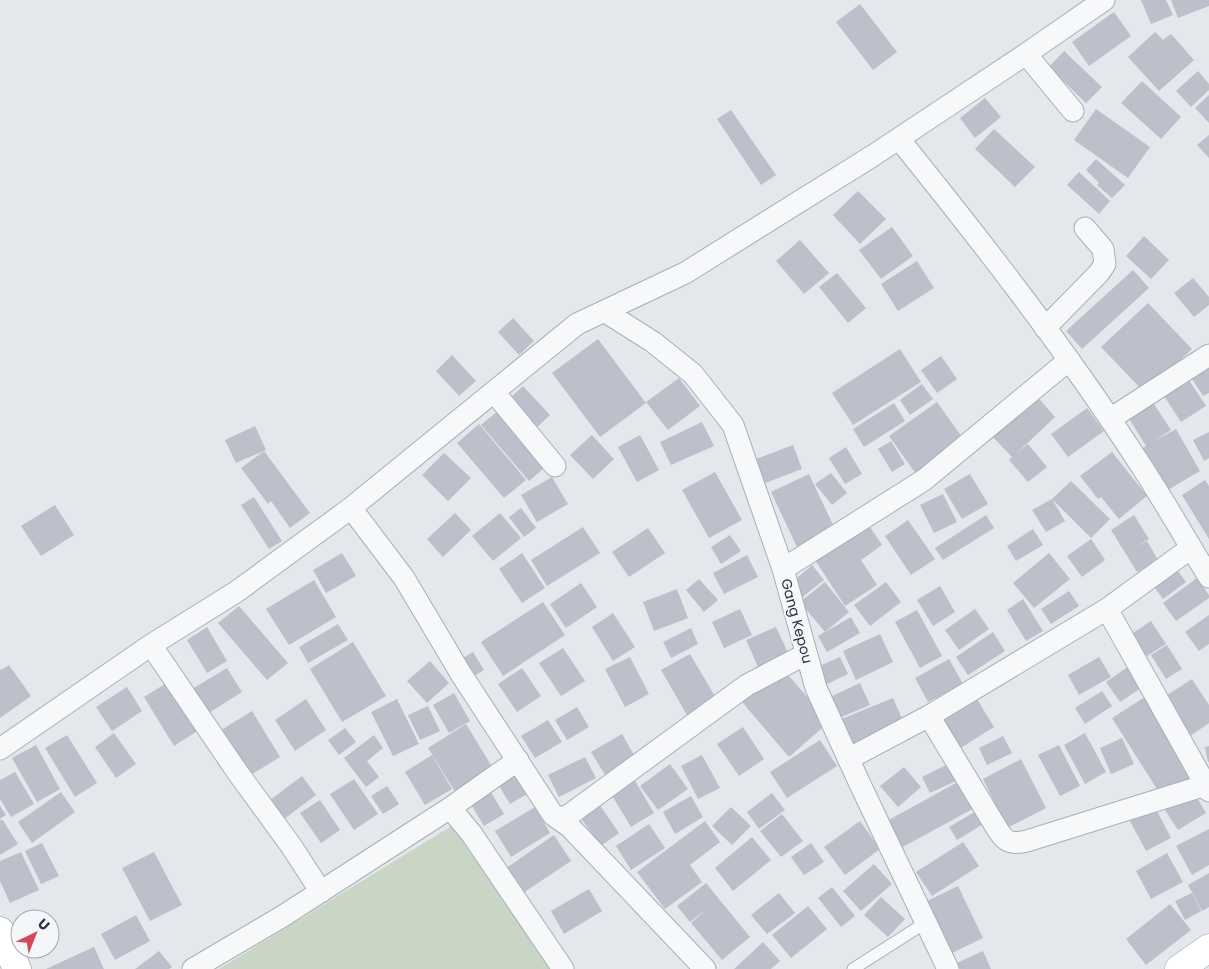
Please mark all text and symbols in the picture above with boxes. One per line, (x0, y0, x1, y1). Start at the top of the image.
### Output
street label: Gang Kepou (776, 576, 818, 666)
north arrow (10, 909, 60, 959)
text: U (33, 914, 54, 935)

